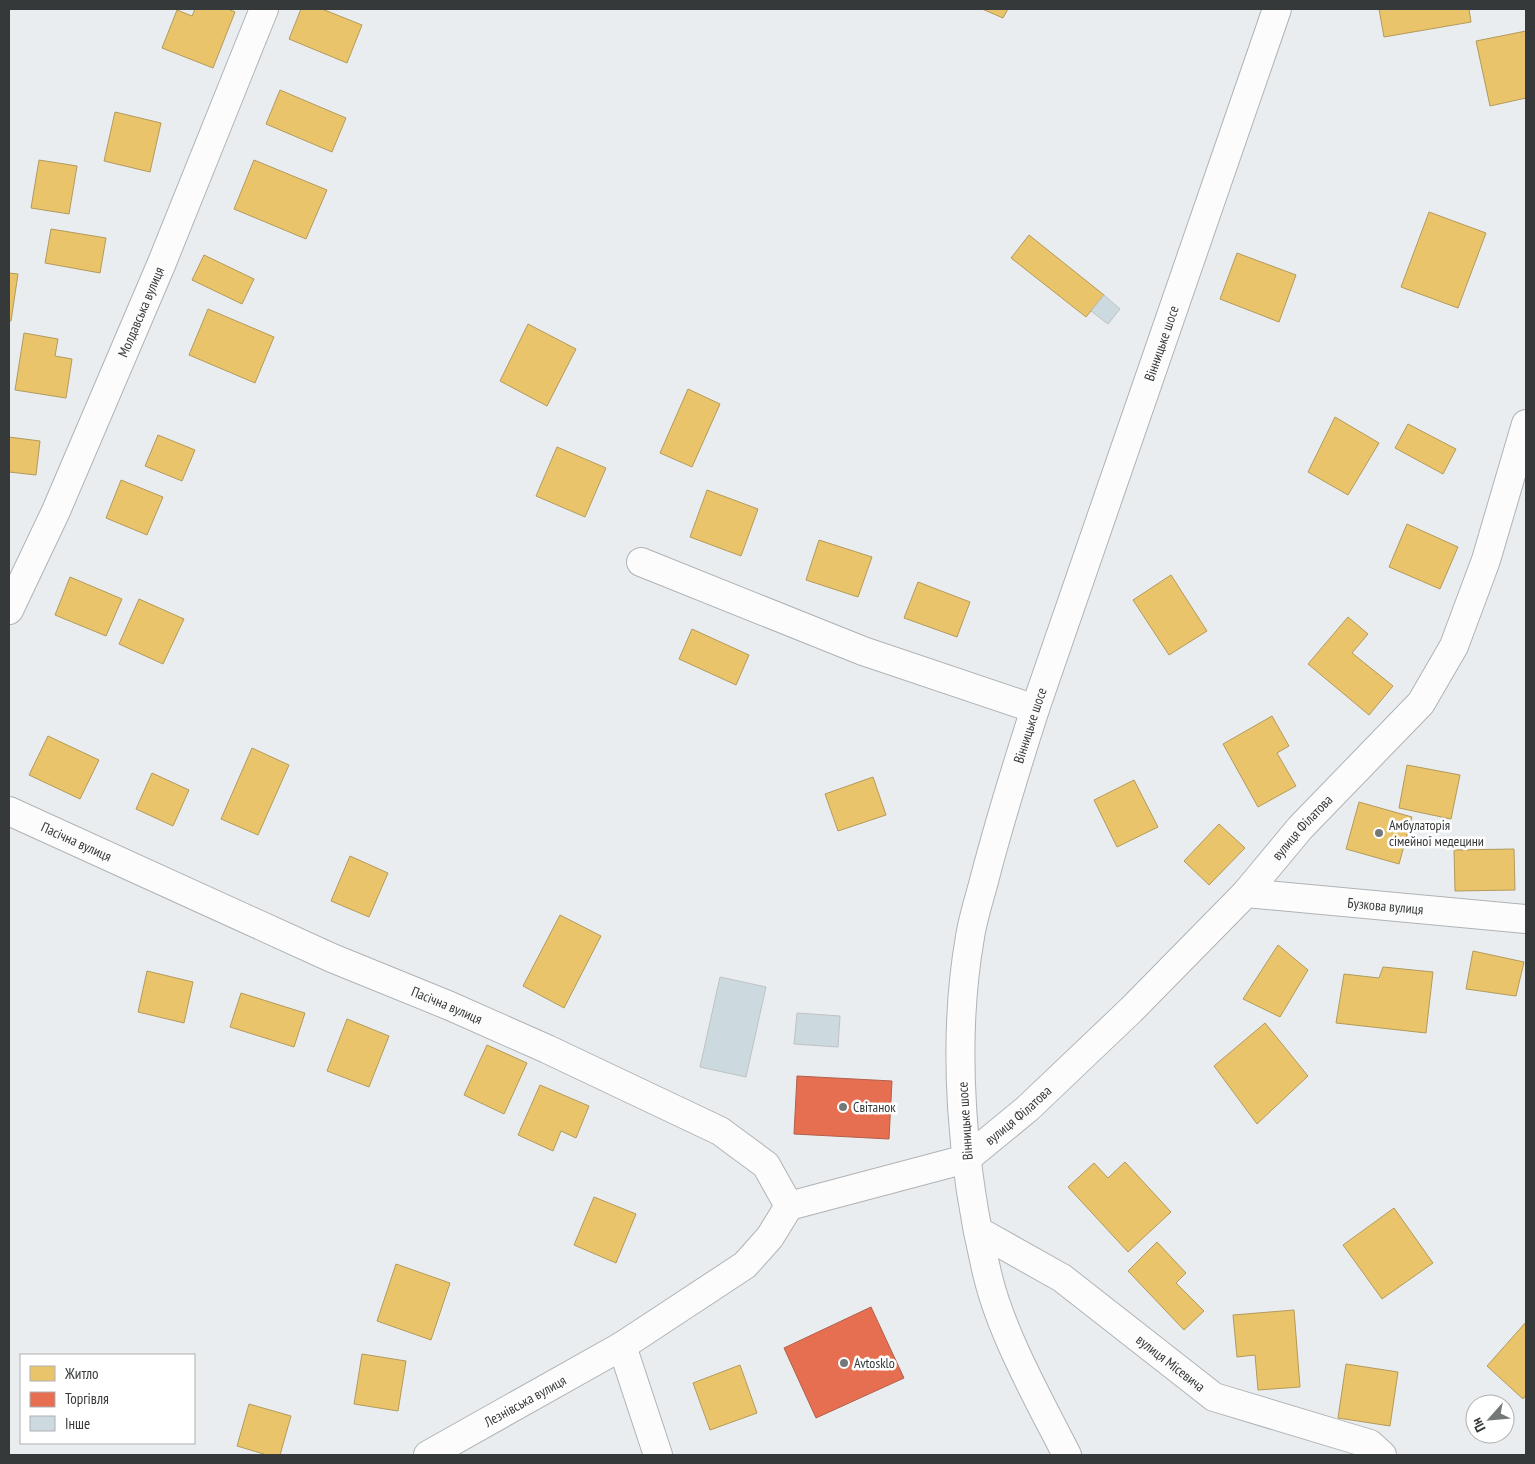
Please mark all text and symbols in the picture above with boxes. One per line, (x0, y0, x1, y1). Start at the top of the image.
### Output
street label: Молдавська вулиця (114, 264, 168, 360)
street label: Вінницьке шосе (1140, 303, 1183, 383)
street label: Вінницьке шосе (1009, 685, 1051, 765)
street label: вулиця Філатова (1268, 791, 1336, 864)
place label: Амбулаторія сімейної медецини (1389, 816, 1484, 850)
street label: Пасічна вулиця (38, 818, 114, 865)
marker: Амбулаторія сімейної медецини (1373, 827, 1385, 839)
street label: Бузкова вулиця (1347, 893, 1424, 918)
street label: Пасічна вулиця (409, 982, 485, 1028)
street label: Вінницьке шосе (953, 1081, 977, 1161)
street label: вулиця Філатова (981, 1082, 1055, 1149)
place label: Світанок (853, 1098, 896, 1116)
marker: Світанок (837, 1101, 849, 1113)
street label: вулиця Місевича (1133, 1330, 1209, 1396)
legend (20, 1354, 195, 1444)
place label: Avtosklo (854, 1354, 895, 1372)
marker: Avtosklo (838, 1357, 850, 1369)
text: Житло (64, 1364, 99, 1383)
street label: Лезнівська вулиця (480, 1371, 569, 1431)
text: Торгівля (65, 1389, 109, 1408)
north arrow (1465, 1394, 1515, 1444)
text: Інше (65, 1414, 90, 1433)
text: Пн (1467, 1415, 1490, 1435)

